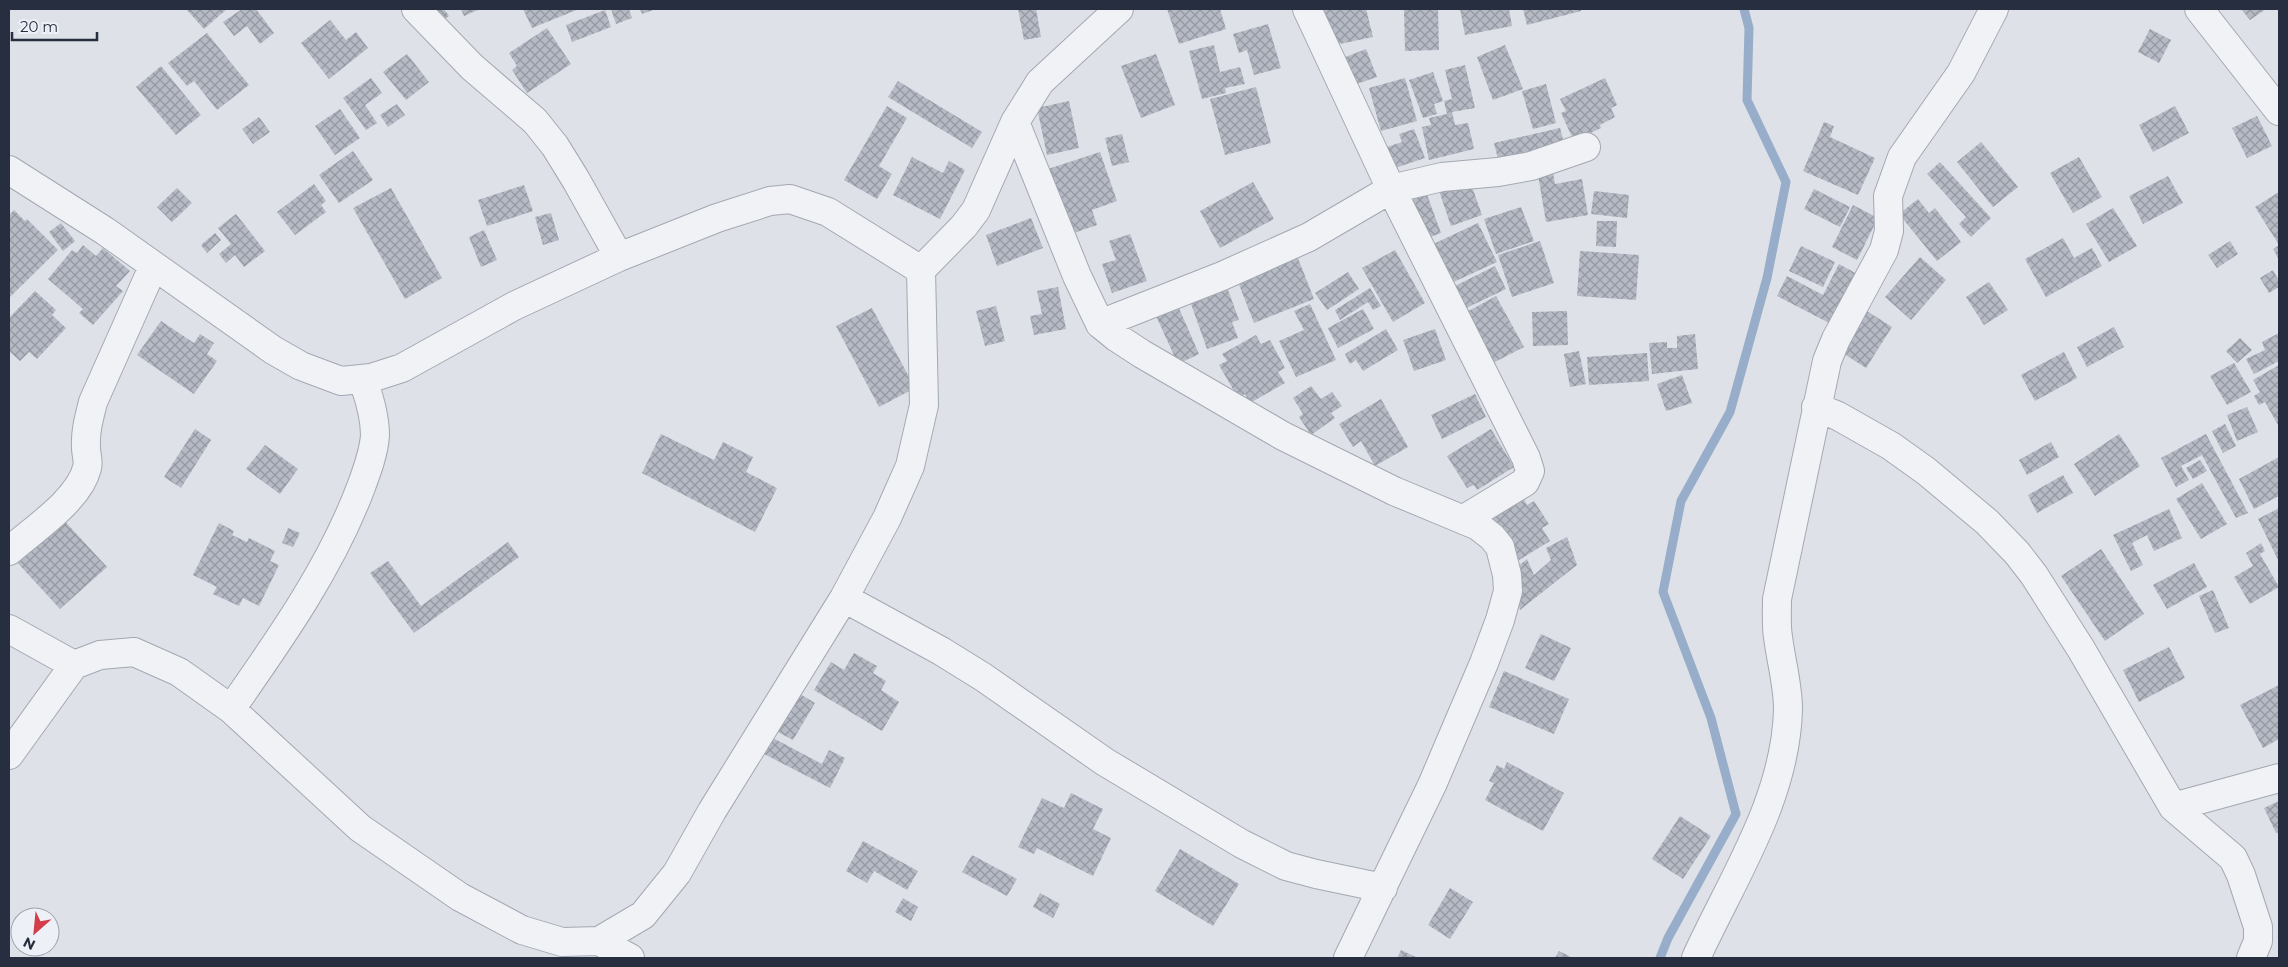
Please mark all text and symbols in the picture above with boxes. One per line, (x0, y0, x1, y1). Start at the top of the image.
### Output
scale bar (12, 10, 98, 42)
text: 20 m (20, 17, 58, 36)
north arrow (10, 907, 60, 957)
text: N (20, 933, 38, 954)

